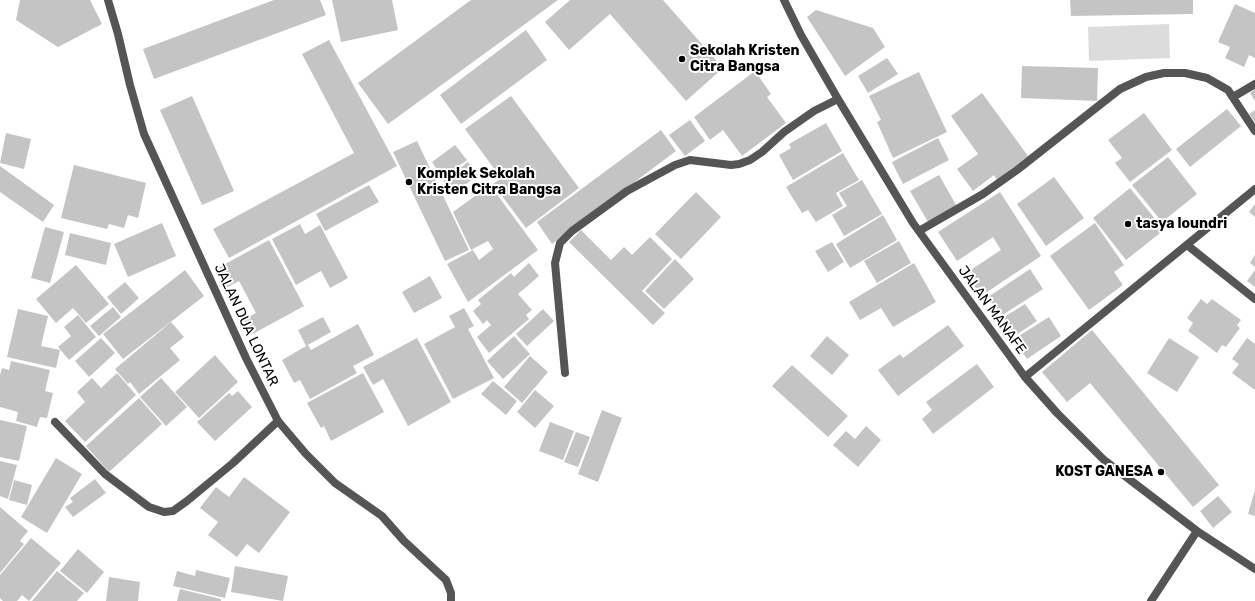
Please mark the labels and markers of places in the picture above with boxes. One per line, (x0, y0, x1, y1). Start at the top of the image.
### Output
place label: Sekolah Kristen Citra Bangsa (690, 43, 800, 76)
marker: Sekolah Kristen Citra Bangsa (677, 54, 687, 64)
place label: Komplek Sekolah Kristen Citra Bangsa (417, 166, 561, 198)
marker: Komplek Sekolah Kristen Citra Bangsa (404, 177, 414, 187)
place label: tasya loundri (1136, 216, 1227, 232)
marker: tasya loundri (1123, 219, 1133, 229)
place label: KOST GANESA (1055, 464, 1153, 480)
marker: KOST GANESA (1156, 467, 1166, 477)

